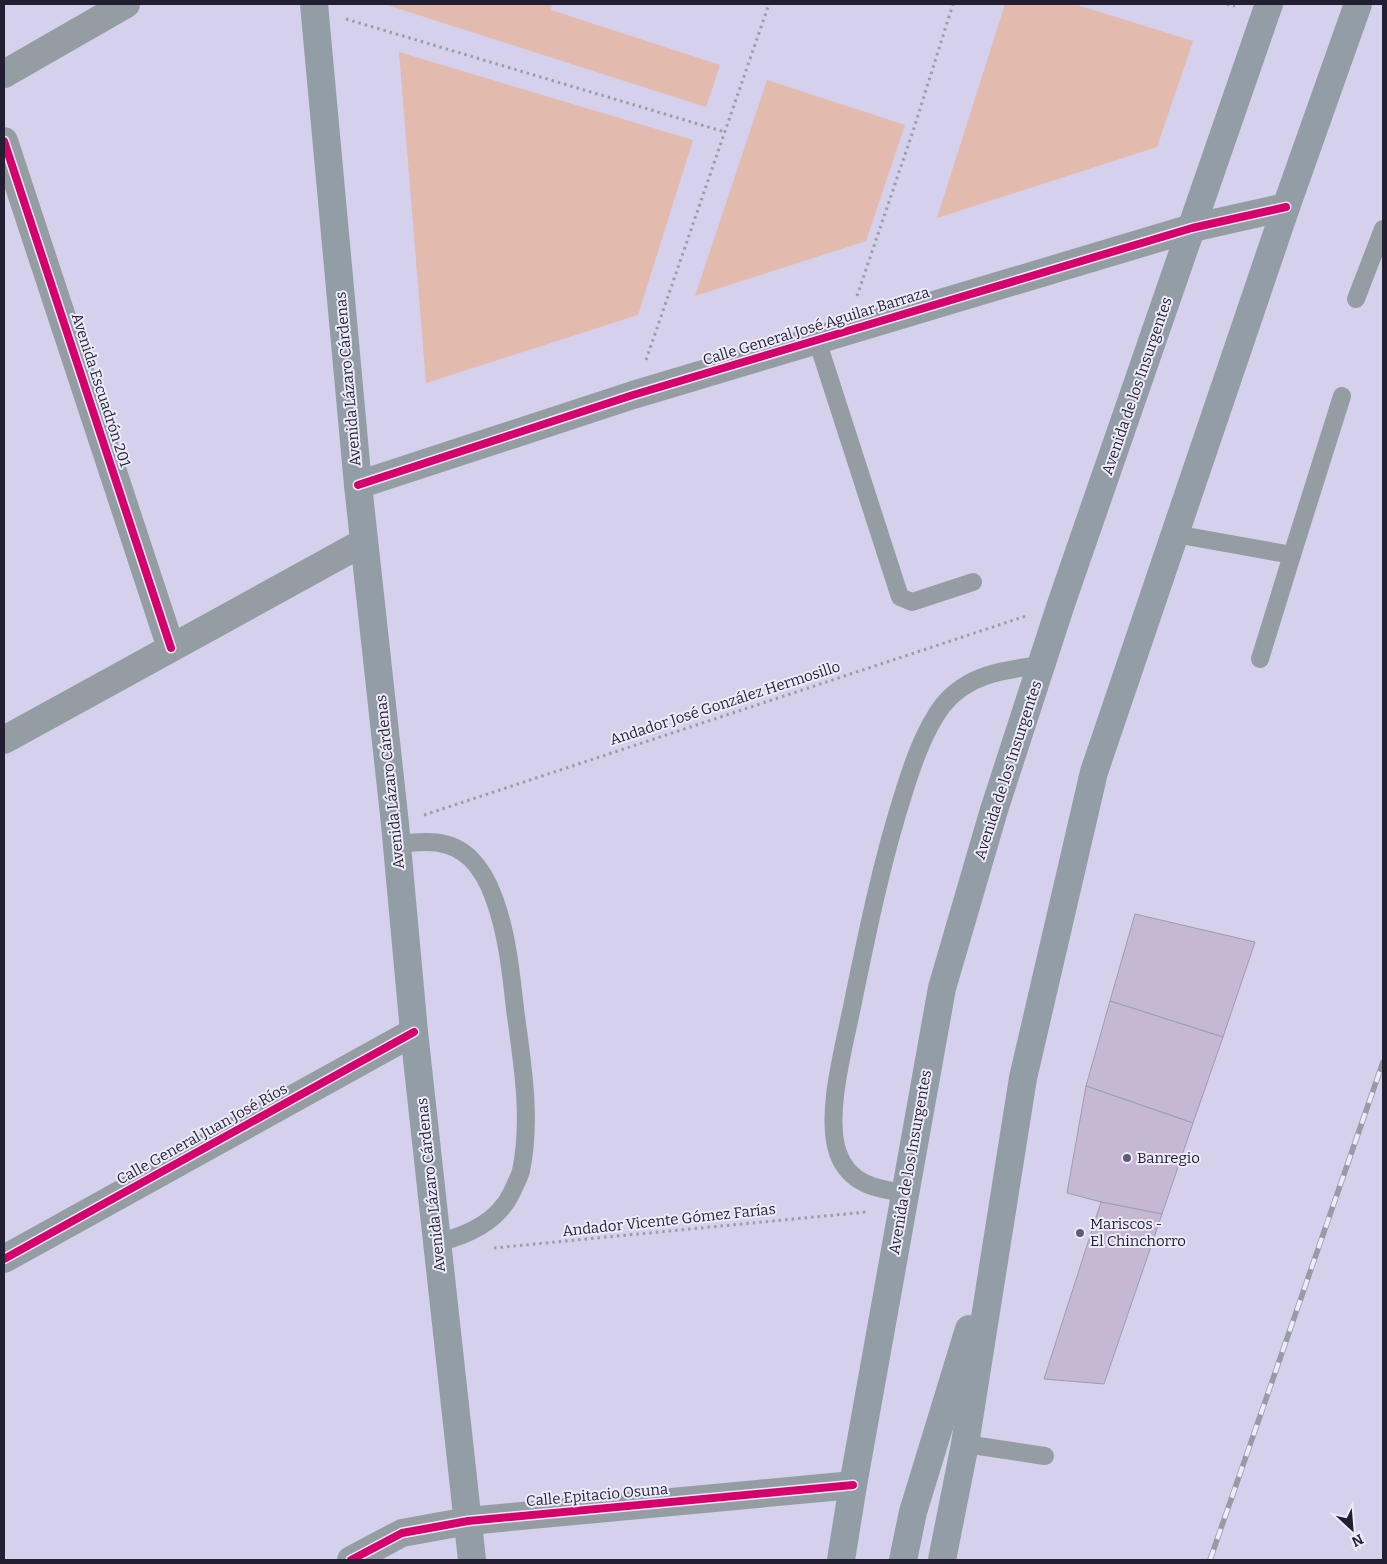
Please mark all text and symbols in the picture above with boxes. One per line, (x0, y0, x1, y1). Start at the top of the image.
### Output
street label: Calle General José Aguilar Barraza (701, 283, 931, 369)
street label: Avenida Lázaro Cárdenas (331, 291, 365, 467)
street label: Avenida de los Insurgentes (1098, 295, 1176, 477)
street label: Avenida Escuadrón 201 (68, 311, 134, 469)
street label: Andador José González Hermosillo (608, 657, 842, 749)
street label: Avenida de los Insurgentes (971, 678, 1045, 862)
street label: Avenida Lázaro Cárdenas (372, 694, 408, 870)
street label: Avenida de los Insurgentes (885, 1068, 935, 1256)
street label: Calle General Juan José Ríos (113, 1079, 291, 1189)
street label: Avenida Lázaro Cárdenas (413, 1097, 449, 1273)
place label: Banregio (1137, 1149, 1200, 1167)
marker: Banregio (1121, 1152, 1133, 1164)
street label: Andador Vicente Gómez Farías (562, 1200, 776, 1240)
place label: Mariscos - El Chinchorro (1090, 1215, 1186, 1250)
marker: Mariscos - El Chinchorro (1074, 1227, 1086, 1239)
street label: Calle Epitacio Osuna (525, 1480, 669, 1510)
north arrow (1327, 1504, 1377, 1554)
text: N (1349, 1530, 1366, 1550)

